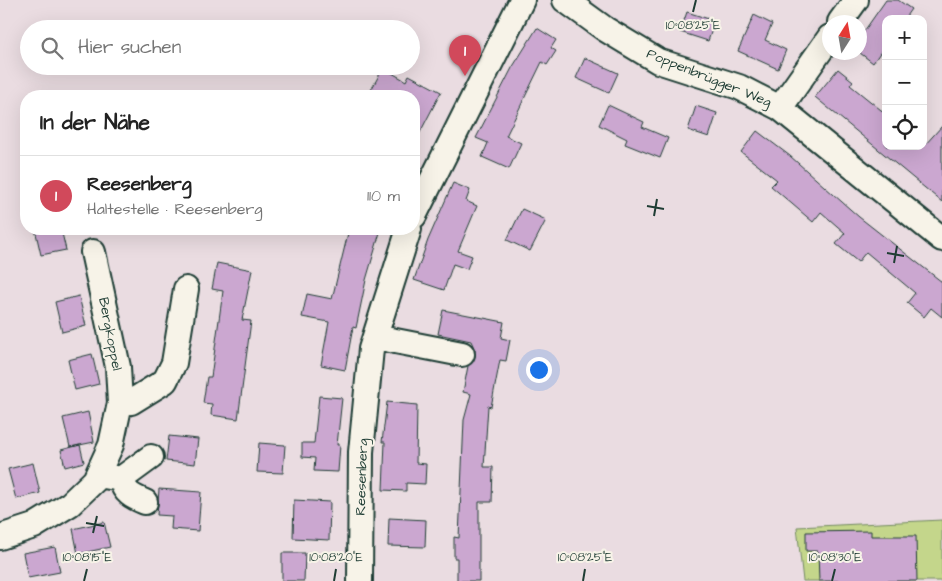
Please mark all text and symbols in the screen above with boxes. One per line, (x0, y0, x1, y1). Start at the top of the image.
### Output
north arrow (822, 15, 867, 60)
map controls (882, 15, 927, 150)
button: + (882, 15, 927, 60)
text: 10°08'25"E (666, 17, 720, 34)
search box (20, 20, 420, 75)
icon: search (38, 34, 66, 62)
text: Hier suchen (78, 34, 181, 61)
pin: 1 (449, 35, 481, 76)
street label: Poppenbrügger Weg (644, 44, 774, 112)
button: − (882, 60, 927, 105)
button: locate (882, 105, 927, 150)
text: In der Nähe (40, 108, 150, 137)
text: Reesenberg (87, 171, 192, 198)
text: 1 (55, 185, 57, 207)
text: 110 m (367, 185, 400, 207)
text: Haltestelle · Reesenberg (87, 198, 263, 220)
street label: Bergkoppel (93, 296, 127, 372)
your location (526, 357, 552, 383)
street label: Reesenberg (351, 438, 373, 516)
text: 10°08'15"E (62, 549, 112, 566)
text: 10°08'20"E (309, 549, 363, 566)
text: 10°08'25"E (558, 549, 612, 566)
text: 10°08'30"E (809, 549, 861, 566)

